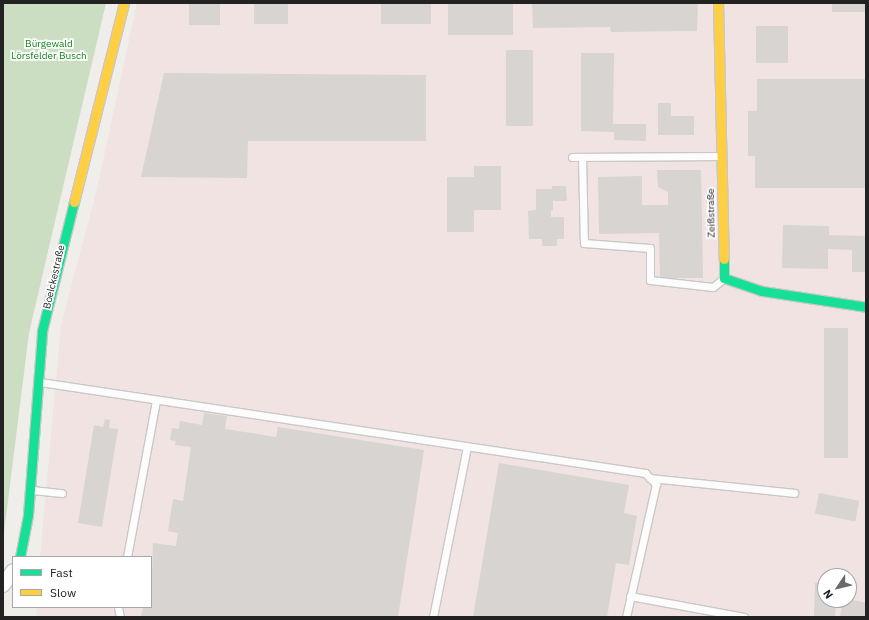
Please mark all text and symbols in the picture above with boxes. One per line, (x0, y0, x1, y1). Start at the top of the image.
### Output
park label: Bürgewald Lörsfelder Busch (11, 37, 87, 60)
street label: Zeißstraße (705, 188, 717, 238)
street label: Boelckestraße (41, 244, 67, 310)
legend (12, 556, 152, 608)
text: Fast (50, 565, 73, 580)
north arrow (817, 568, 857, 608)
text: Slow (50, 585, 76, 600)
text: N (820, 587, 836, 602)

